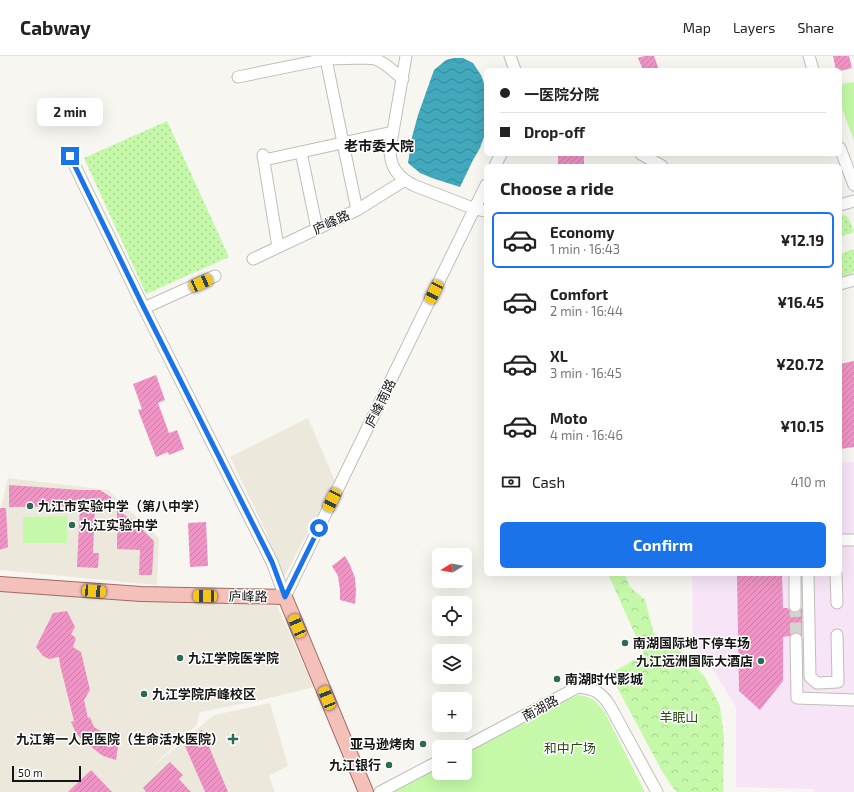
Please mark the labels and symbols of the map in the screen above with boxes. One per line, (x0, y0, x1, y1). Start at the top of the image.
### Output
callout: 2 min (37, 98, 103, 126)
district label: 老市委大院 (344, 137, 414, 154)
route end (61, 147, 79, 165)
street label: 庐峰路 (310, 207, 352, 237)
car (188, 273, 214, 293)
car (423, 279, 445, 305)
street label: 庐峰南路 (361, 376, 399, 430)
car (321, 487, 343, 513)
place label: 九江市实验中学（第八中学） (38, 498, 207, 514)
marker: 九江市实验中学（第八中学） (25, 501, 35, 511)
place label: 九江实验中学 (80, 517, 158, 533)
route start (310, 519, 328, 537)
marker: 九江实验中学 (67, 520, 77, 530)
north arrow (432, 548, 472, 588)
car (82, 584, 106, 598)
street label: 庐峰路 (228, 588, 268, 604)
car (193, 590, 217, 602)
car (287, 613, 307, 639)
place label: 南湖国际地下停车场 (633, 635, 750, 651)
marker: 南湖国际地下停车场 (620, 638, 630, 648)
place label: 九江学院医学院 (188, 650, 279, 666)
marker: 九江学院医学院 (175, 653, 185, 663)
place label: 九江远洲国际大酒店 (636, 653, 753, 669)
marker: 九江远洲国际大酒店 (756, 656, 766, 666)
place label: 南湖时代影城 (565, 671, 643, 687)
marker: 南湖时代影城 (552, 674, 562, 684)
car (317, 685, 337, 711)
place label: 九江学院庐峰校区 (152, 686, 256, 702)
marker: 九江学院庐峰校区 (139, 689, 149, 699)
street label: 南湖路 (519, 692, 561, 724)
park label: 羊眠山 (659, 709, 699, 725)
place label: 九江第一人民医院（生命活水医院） (16, 731, 224, 747)
marker: 九江第一人民医院（生命活水医院） (227, 733, 239, 745)
place label: 亚马逊烤肉 (350, 736, 415, 752)
marker: 亚马逊烤肉 (418, 739, 428, 749)
park label: 和中广场 (544, 740, 596, 756)
place label: 九江银行 (329, 757, 381, 773)
marker: 九江银行 (384, 760, 394, 770)
scale bar (12, 764, 81, 783)

